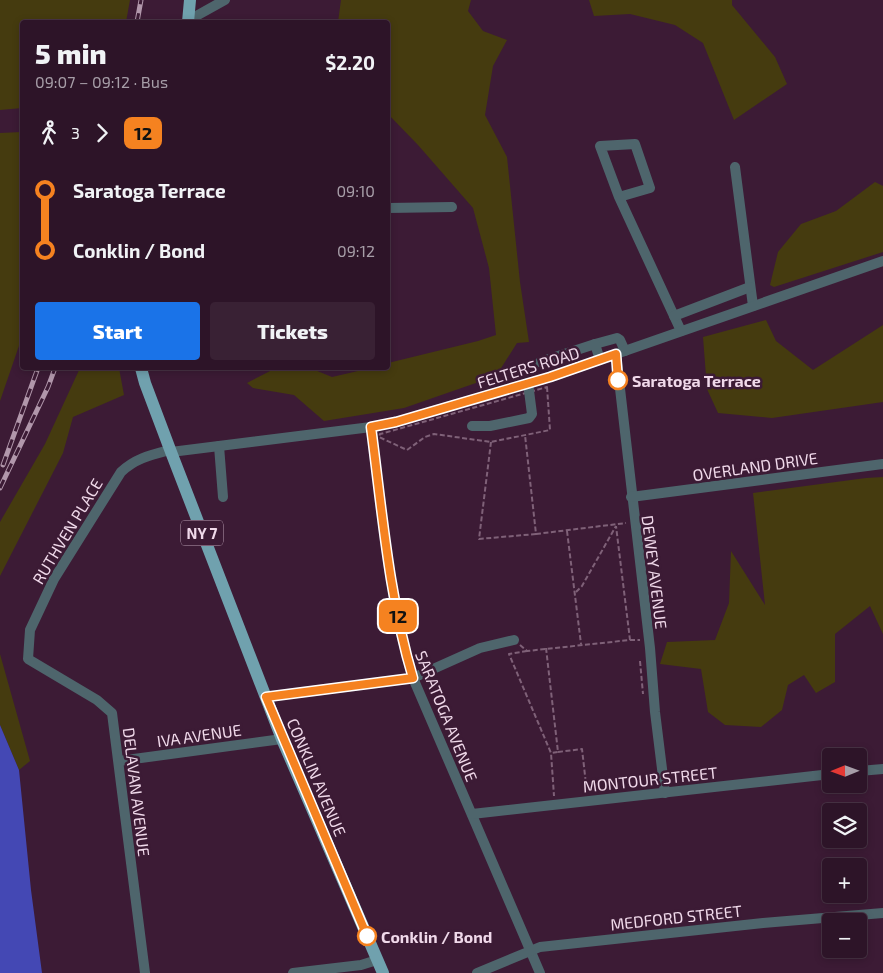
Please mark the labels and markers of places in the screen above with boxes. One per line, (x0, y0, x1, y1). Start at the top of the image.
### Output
marker: Saratoga Terrace (608, 370, 628, 390)
place label: Saratoga Terrace (632, 371, 761, 390)
marker: Conklin / Bond (357, 926, 377, 946)
place label: Conklin / Bond (381, 927, 492, 946)

